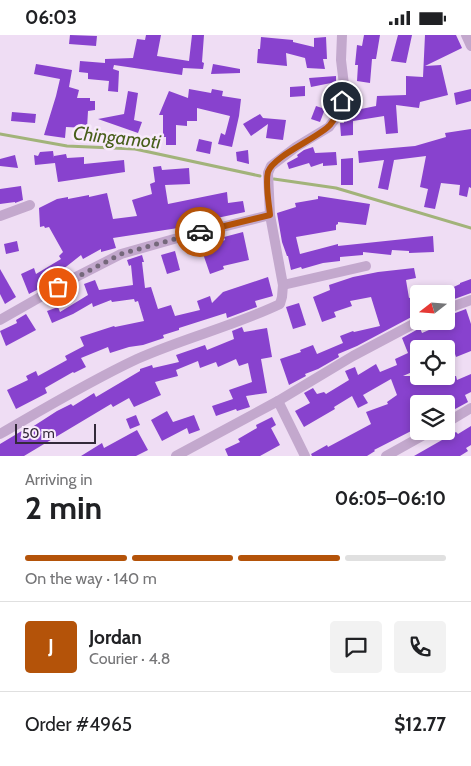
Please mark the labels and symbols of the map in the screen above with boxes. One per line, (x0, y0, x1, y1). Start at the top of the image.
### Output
pin (321, 80, 363, 122)
water label: Chingamoti (72, 121, 163, 154)
courier (175, 207, 225, 257)
pin (37, 266, 79, 308)
north arrow (410, 285, 455, 330)
scale bar (15, 421, 96, 444)

